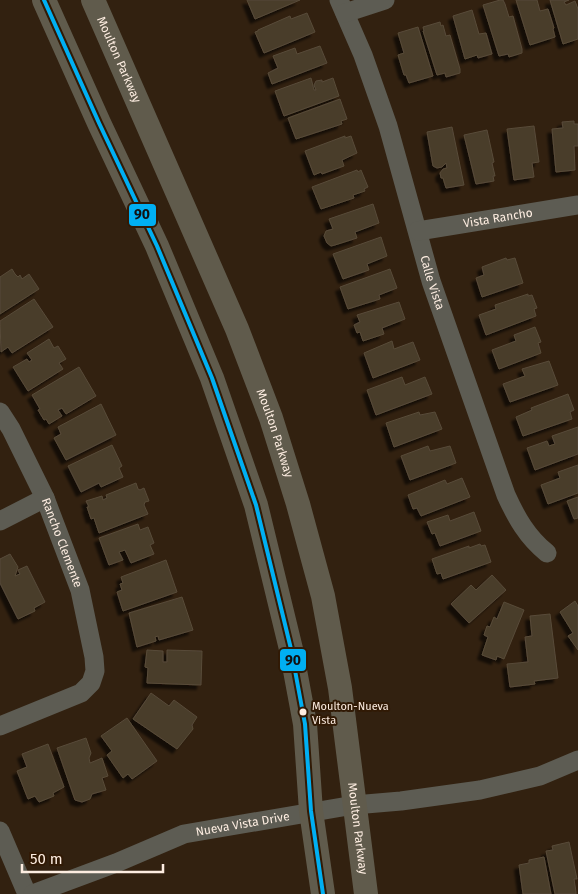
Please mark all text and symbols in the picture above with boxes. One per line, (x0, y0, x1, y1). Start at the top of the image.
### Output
street label: Moulton Parkway (94, 14, 144, 105)
line badge: 90 (128, 203, 157, 227)
street label: Vista Rancho (462, 205, 534, 231)
text: 90 (134, 206, 150, 223)
street label: Calle Vista (417, 254, 448, 312)
street label: Moulton Parkway (253, 387, 296, 479)
street label: Rancho Clemente (39, 496, 85, 590)
line badge: 90 (279, 648, 307, 672)
text: 90 (285, 652, 301, 669)
place label: Moulton-Nueva Vista (312, 700, 389, 727)
marker: Moulton-Nueva Vista (298, 707, 308, 717)
street label: Moulton Parkway (345, 782, 370, 875)
street label: Nueva Vista Drive (195, 809, 291, 839)
scale bar (22, 842, 164, 874)
text: 50 m (30, 850, 63, 868)

